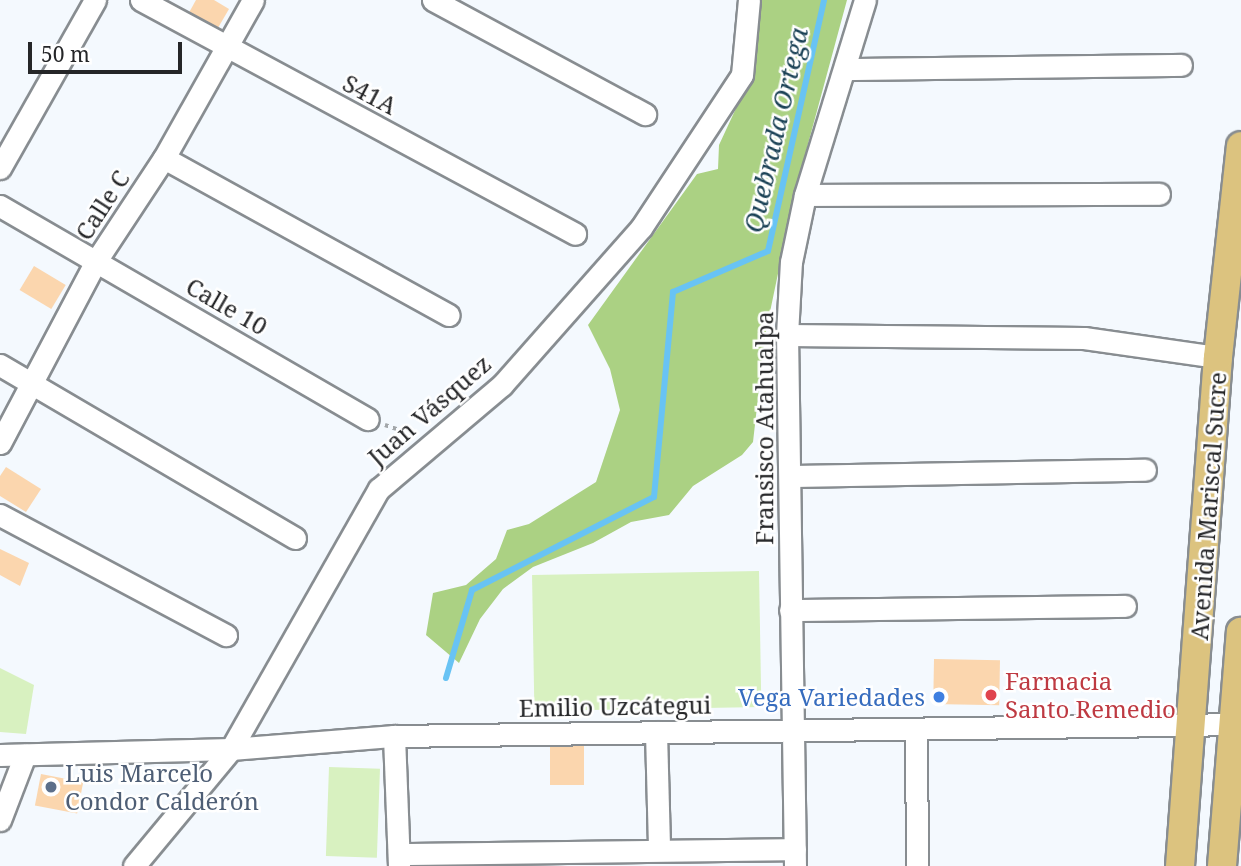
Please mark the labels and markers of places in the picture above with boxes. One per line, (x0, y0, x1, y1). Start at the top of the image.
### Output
place label: Farmacia Santo Remedio (1005, 667, 1176, 723)
place label: Vega Variedades (738, 683, 925, 711)
marker: Farmacia Santo Remedio (983, 687, 999, 703)
marker: Vega Variedades (931, 689, 947, 705)
place label: Luis Marcelo Condor Calderón (65, 759, 259, 815)
marker: Luis Marcelo Condor Calderón (43, 779, 59, 795)

